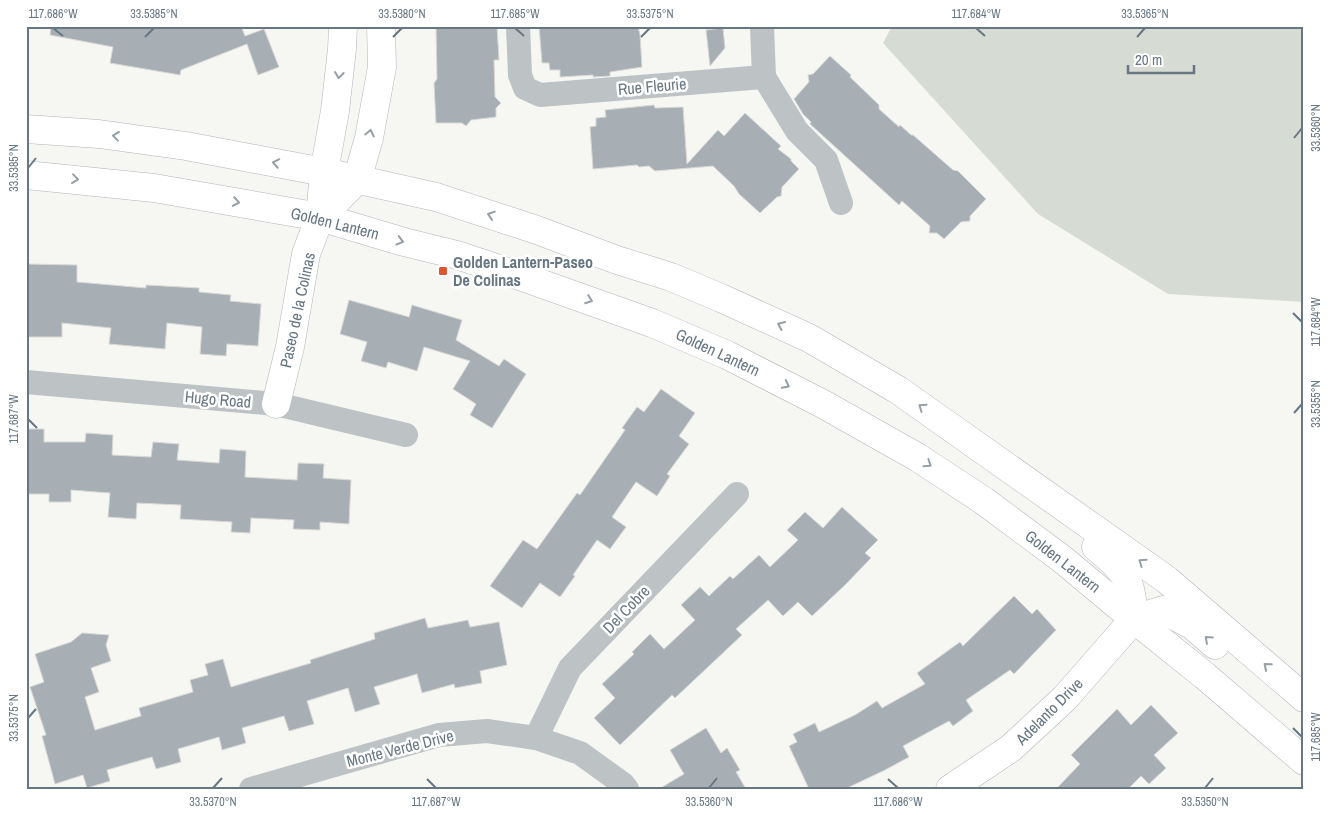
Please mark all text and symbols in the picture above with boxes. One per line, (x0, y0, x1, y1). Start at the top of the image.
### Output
text: 117.686°W (29, 6, 78, 22)
text: 33.5385°N (130, 6, 178, 22)
text: 33.5380°N (378, 6, 426, 22)
text: 117.685°W (491, 6, 540, 22)
text: 33.5375°N (626, 6, 674, 22)
text: 117.684°W (952, 6, 1001, 22)
text: 33.5365°N (1121, 6, 1169, 22)
scale bar (1128, 42, 1194, 74)
text: 20 m (1135, 49, 1162, 70)
one-way arrow (334, 71, 345, 79)
street label: Rue Fleurie (617, 72, 687, 100)
text: 33.5360°N (1308, 104, 1324, 152)
one-way arrow (364, 128, 375, 137)
one-way arrow (111, 132, 120, 142)
text: 33.5385°N (6, 144, 22, 192)
one-way arrow (271, 158, 280, 169)
one-way arrow (71, 173, 79, 184)
one-way arrow (231, 197, 240, 207)
street label: Golden Lantern (288, 201, 382, 245)
one-way arrow (487, 210, 495, 220)
one-way arrow (396, 235, 404, 245)
street label: Paseo de la Colinas (274, 250, 320, 370)
place label: Golden Lantern-Paseo De Colinas (453, 251, 593, 291)
marker: Golden Lantern-Paseo De Colinas (437, 265, 449, 277)
one-way arrow (584, 294, 592, 304)
text: 117.684°W (1308, 297, 1324, 346)
one-way arrow (777, 321, 786, 332)
street label: Golden Lantern (672, 323, 764, 381)
one-way arrow (781, 379, 790, 389)
text: 33.5355°N (1308, 380, 1324, 428)
street label: Hugo Road (184, 385, 252, 413)
text: 117.687°W (6, 394, 22, 443)
one-way arrow (918, 404, 927, 413)
one-way arrow (922, 458, 932, 467)
street label: Golden Lantern (1021, 524, 1105, 598)
one-way arrow (1138, 559, 1148, 568)
street label: Del Cobre (598, 580, 654, 638)
one-way arrow (1205, 636, 1214, 645)
one-way arrow (1263, 663, 1272, 672)
street label: Adelanto Drive (1010, 673, 1087, 750)
text: 33.5375°N (6, 694, 22, 742)
text: 117.685°W (1308, 712, 1324, 761)
street label: Monte Verde Drive (344, 724, 456, 772)
text: 33.5370°N (189, 794, 237, 810)
text: 117.687°W (412, 794, 461, 810)
text: 33.5360°N (685, 794, 733, 810)
text: 117.686°W (874, 794, 923, 810)
text: 33.5350°N (1181, 794, 1229, 810)

